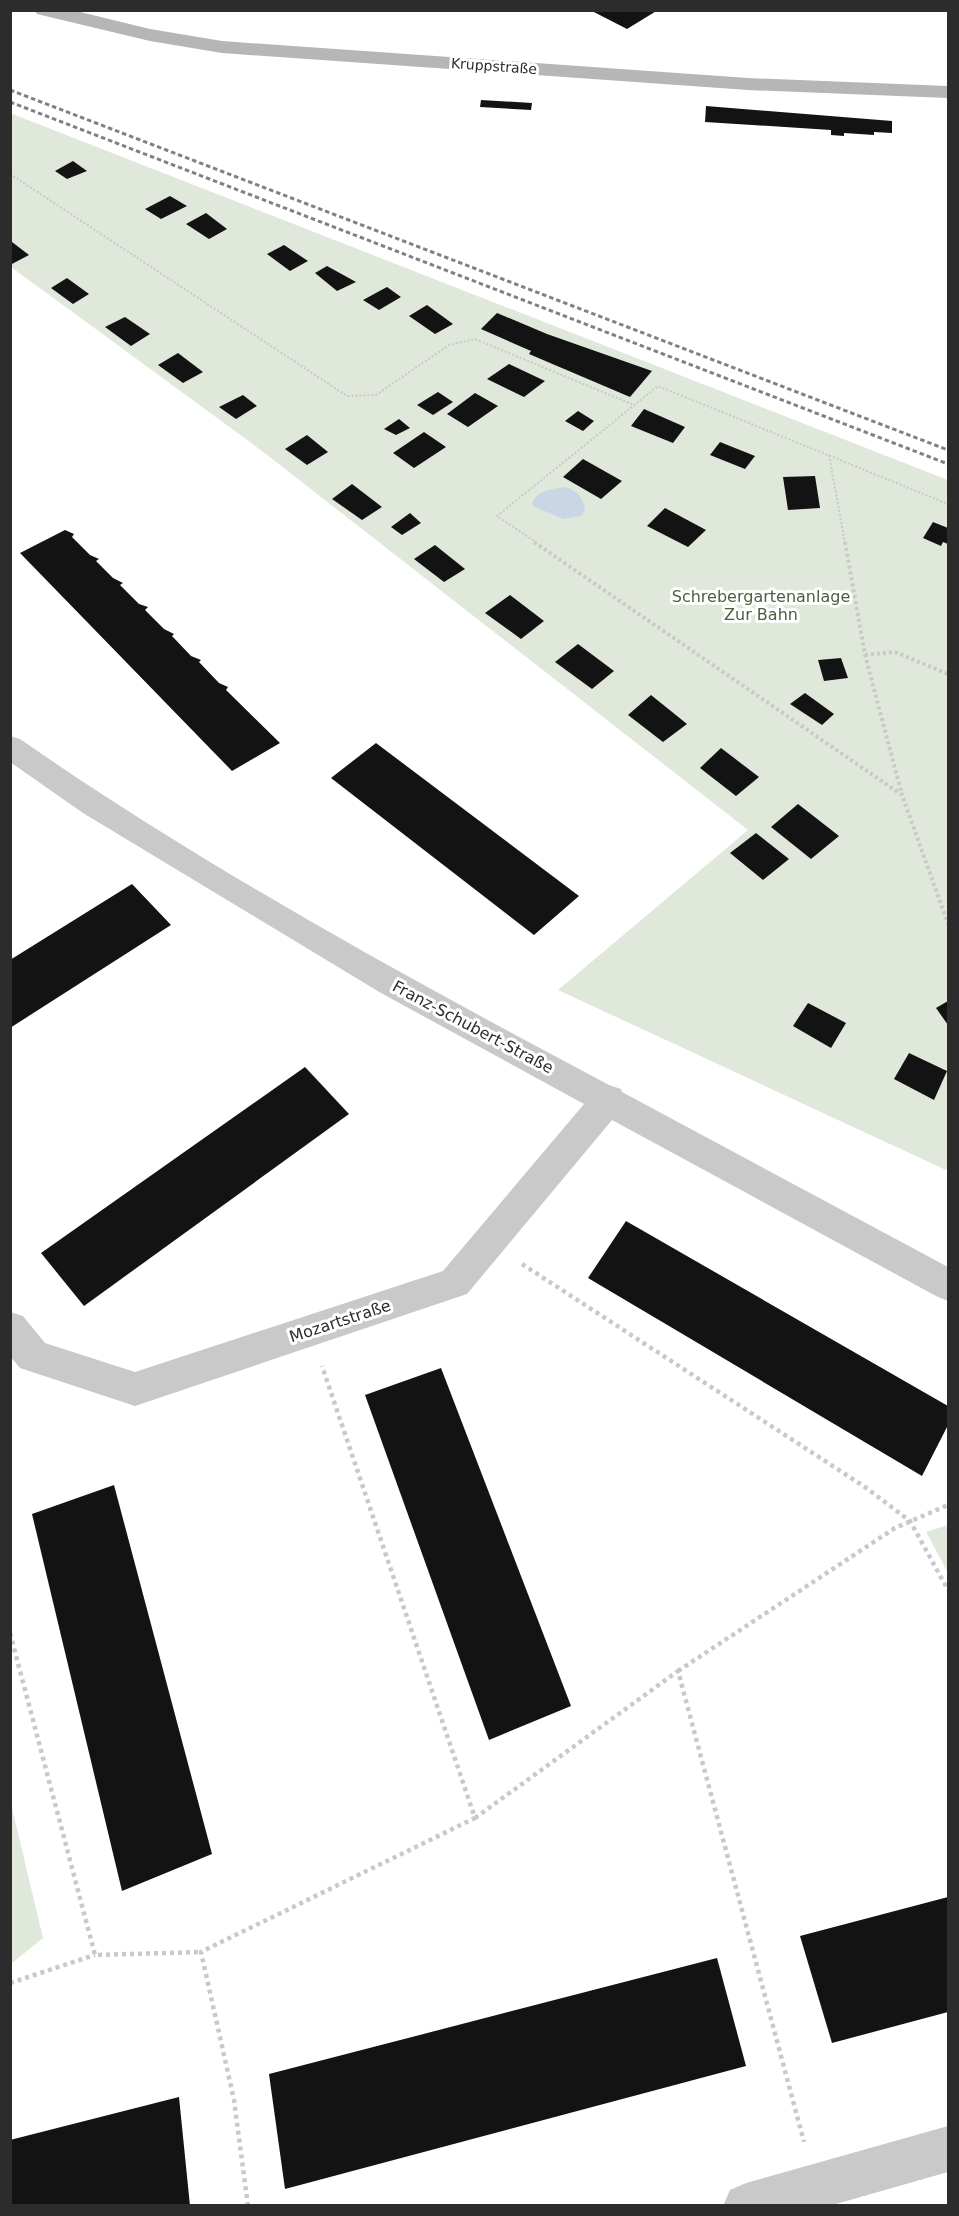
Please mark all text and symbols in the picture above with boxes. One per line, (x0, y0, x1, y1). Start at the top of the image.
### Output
street label: Kruppstraße (450, 55, 538, 77)
park label: Schrebergartenanlage Zur Bahn (672, 587, 850, 624)
street label: Franz-Schubert-Straße (389, 977, 557, 1077)
street label: Mozartstraße (287, 1296, 393, 1346)

